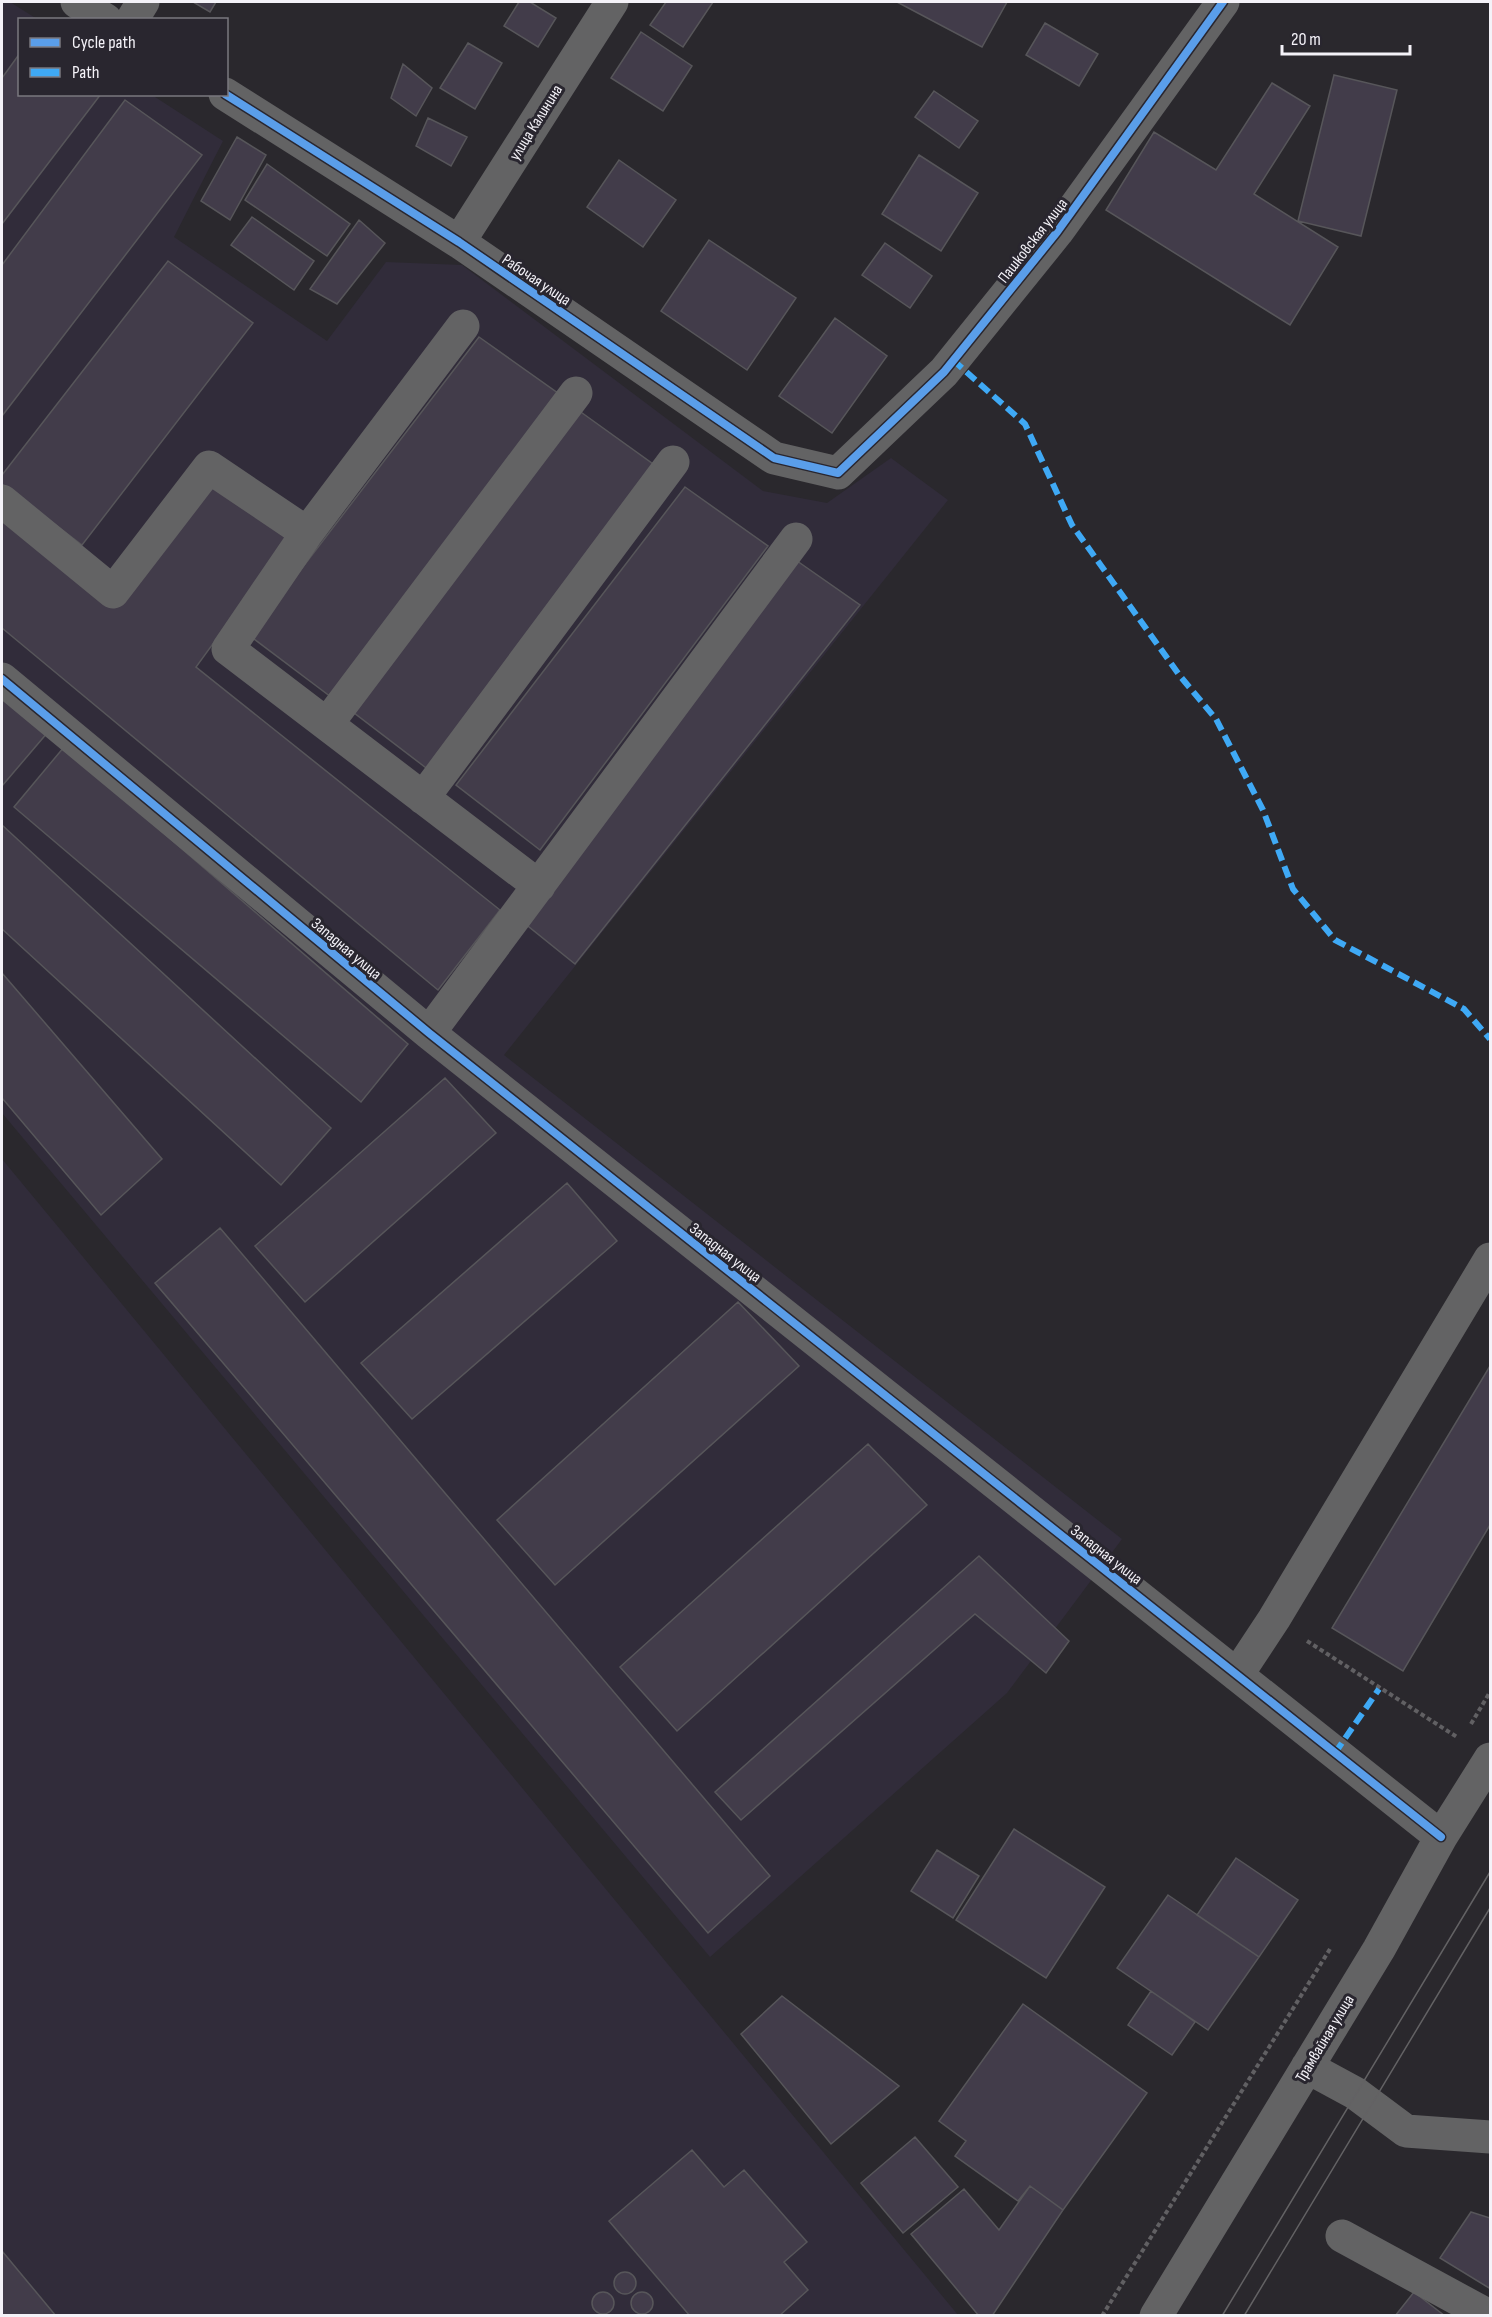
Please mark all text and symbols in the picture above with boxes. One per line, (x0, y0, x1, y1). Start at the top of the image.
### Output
legend (18, 18, 228, 96)
scale bar (1282, 18, 1410, 56)
text: 20 m (1291, 29, 1321, 50)
text: Cycle path (72, 32, 136, 53)
text: Path (72, 62, 100, 83)
street label: улица Калинина (506, 81, 567, 164)
street label: Пашковская улица (994, 195, 1072, 287)
street label: Рабочая улица (498, 250, 574, 310)
street label: Западная улица (307, 914, 385, 984)
street label: Западная улица (685, 1219, 765, 1287)
street label: Западная улица (1066, 1521, 1146, 1589)
street label: Трамвайная улица (1292, 1992, 1359, 2086)

